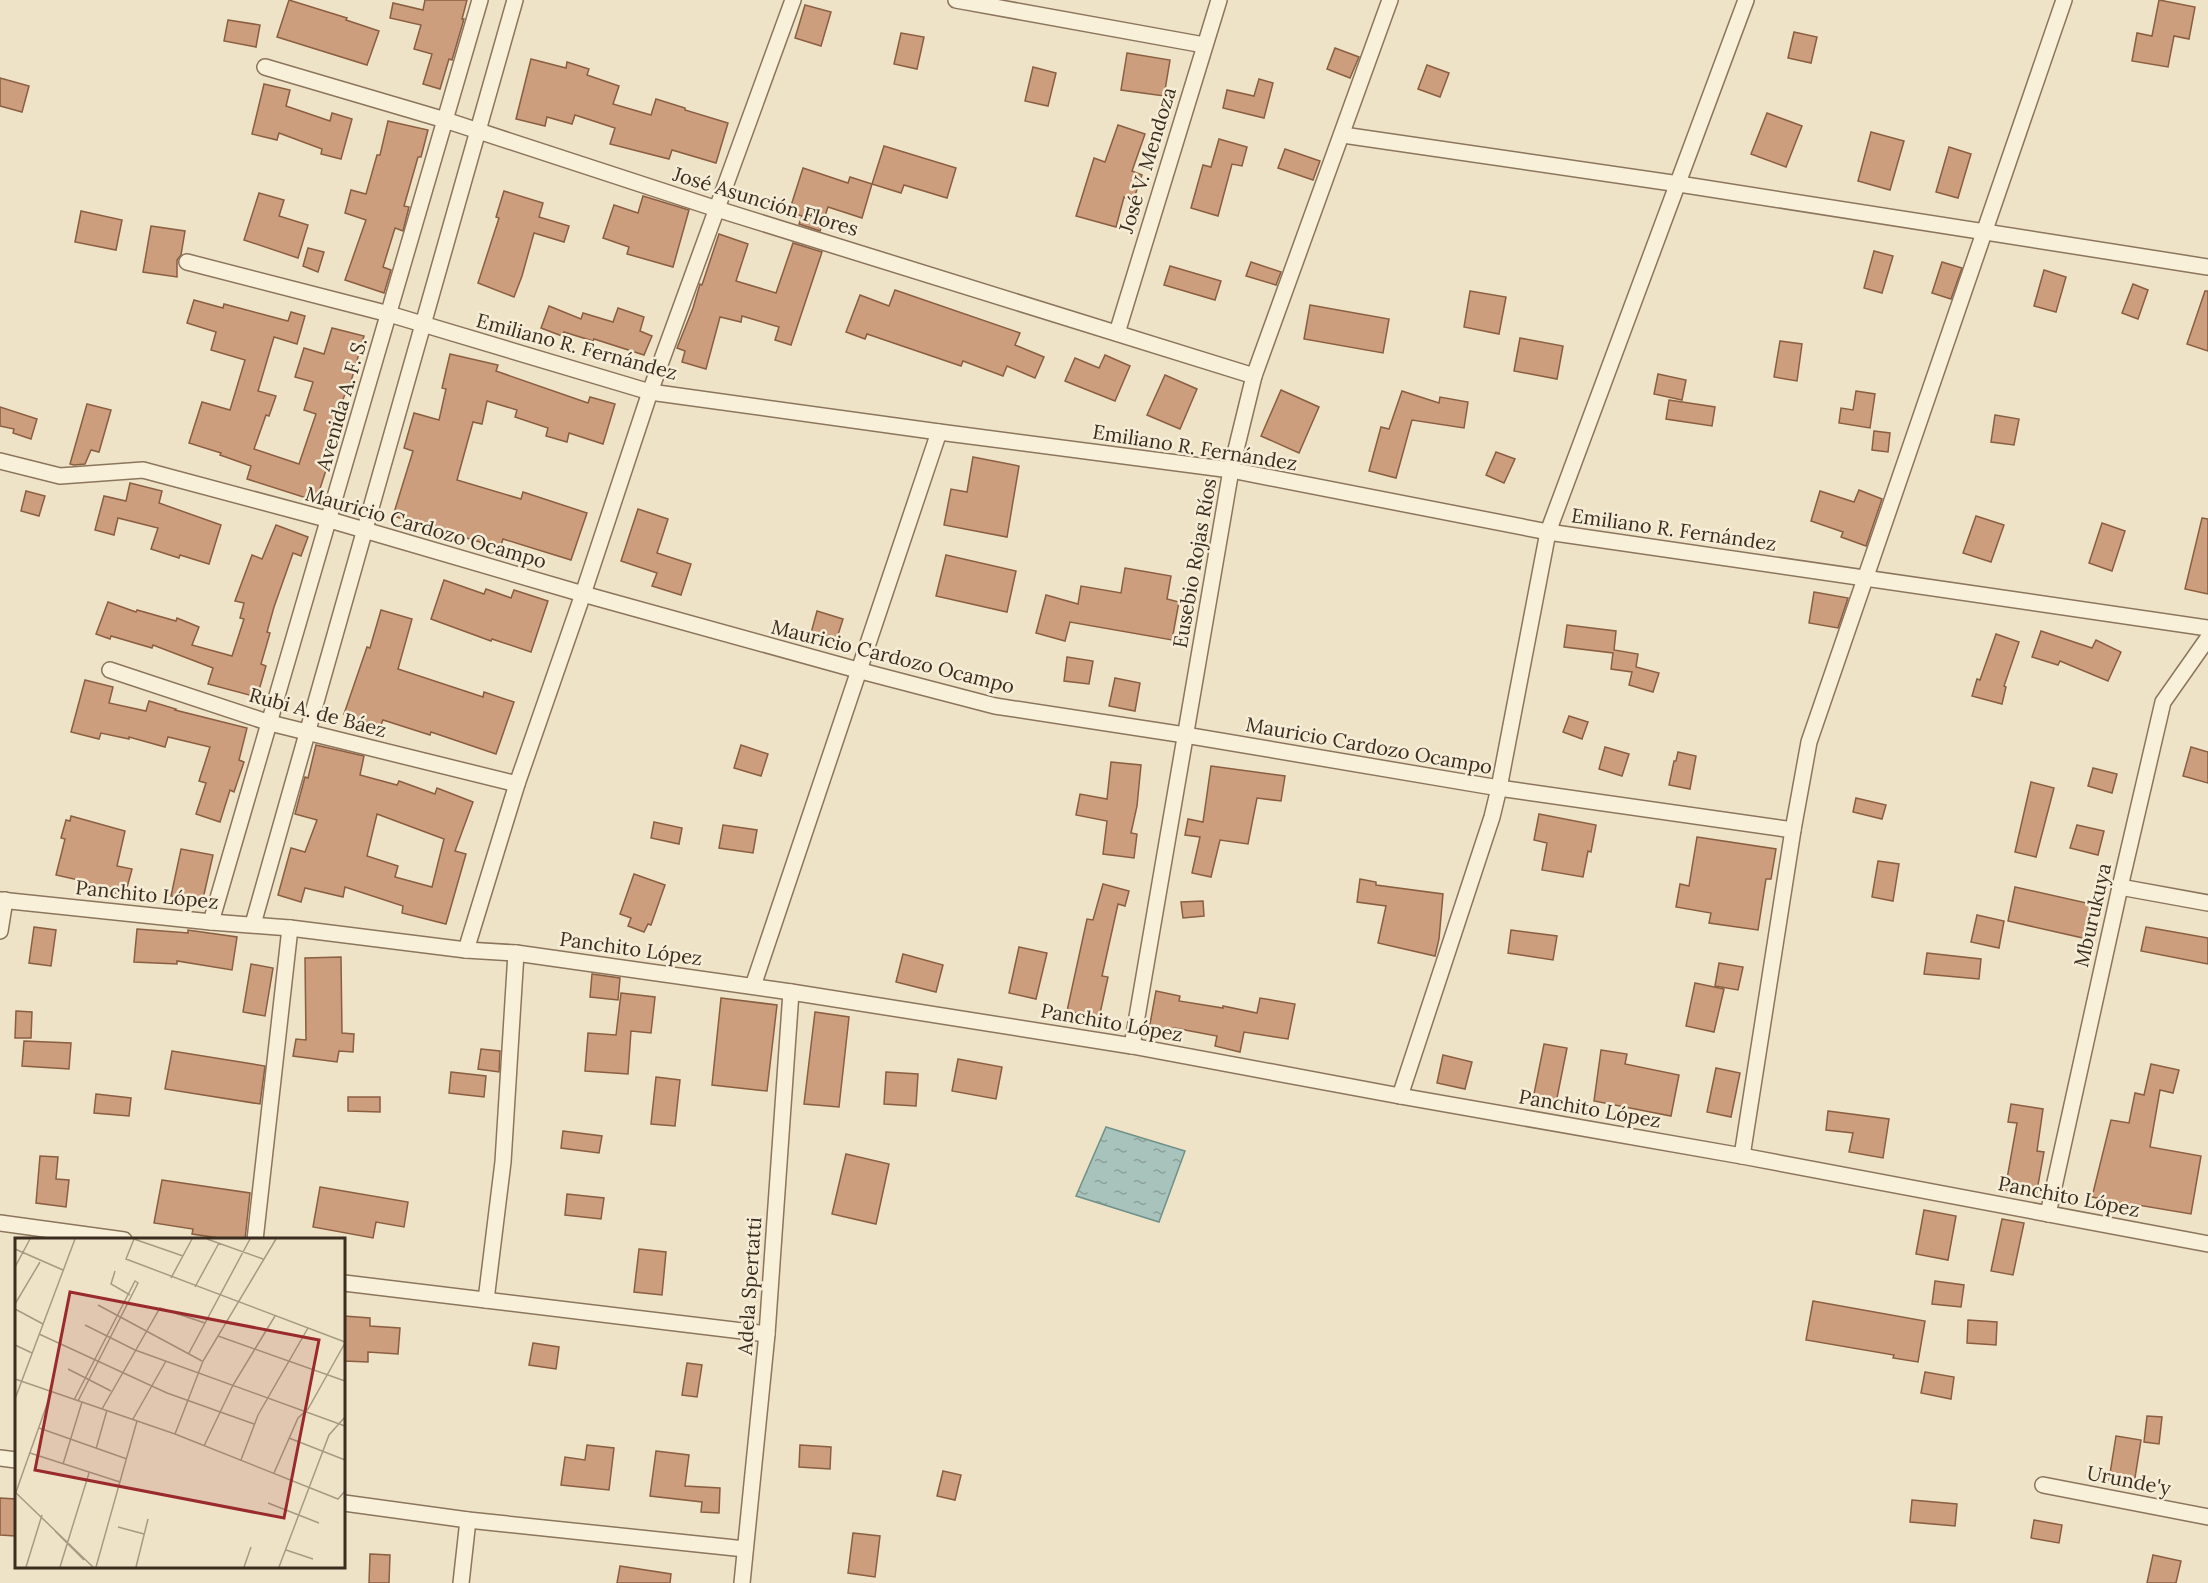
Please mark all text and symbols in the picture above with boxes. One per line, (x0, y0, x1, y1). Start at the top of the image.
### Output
street label: José V. Mendoza (1113, 84, 1181, 237)
street label: José Asunción Flores (669, 161, 862, 241)
street label: Emiliano R. Fernández (474, 307, 680, 385)
street label: Avenida A. F. S. (310, 335, 372, 474)
street label: Emiliano R. Fernández (1091, 418, 1299, 476)
street label: Eusebio Rojas Ríos (1167, 476, 1221, 650)
street label: Mauricio Cardozo Ocampo (303, 481, 549, 573)
street label: Emiliano R. Fernández (1570, 502, 1778, 556)
street label: Mauricio Cardozo Ocampo (769, 614, 1017, 698)
street label: Rubi A. de Báez (246, 682, 390, 742)
street label: Mauricio Cardozo Ocampo (1244, 711, 1494, 779)
street label: Mburukuya (2068, 861, 2116, 969)
street label: Panchito López (74, 874, 220, 914)
street label: Panchito López (558, 926, 704, 970)
street label: Panchito López (1039, 997, 1185, 1047)
street label: Panchito López (1517, 1083, 1663, 1133)
street label: Panchito López (1996, 1170, 2142, 1222)
street label: Adela Spertatti (732, 1216, 766, 1357)
inset map (15, 1238, 345, 1568)
street label: Urunde'y (2085, 1460, 2174, 1500)

